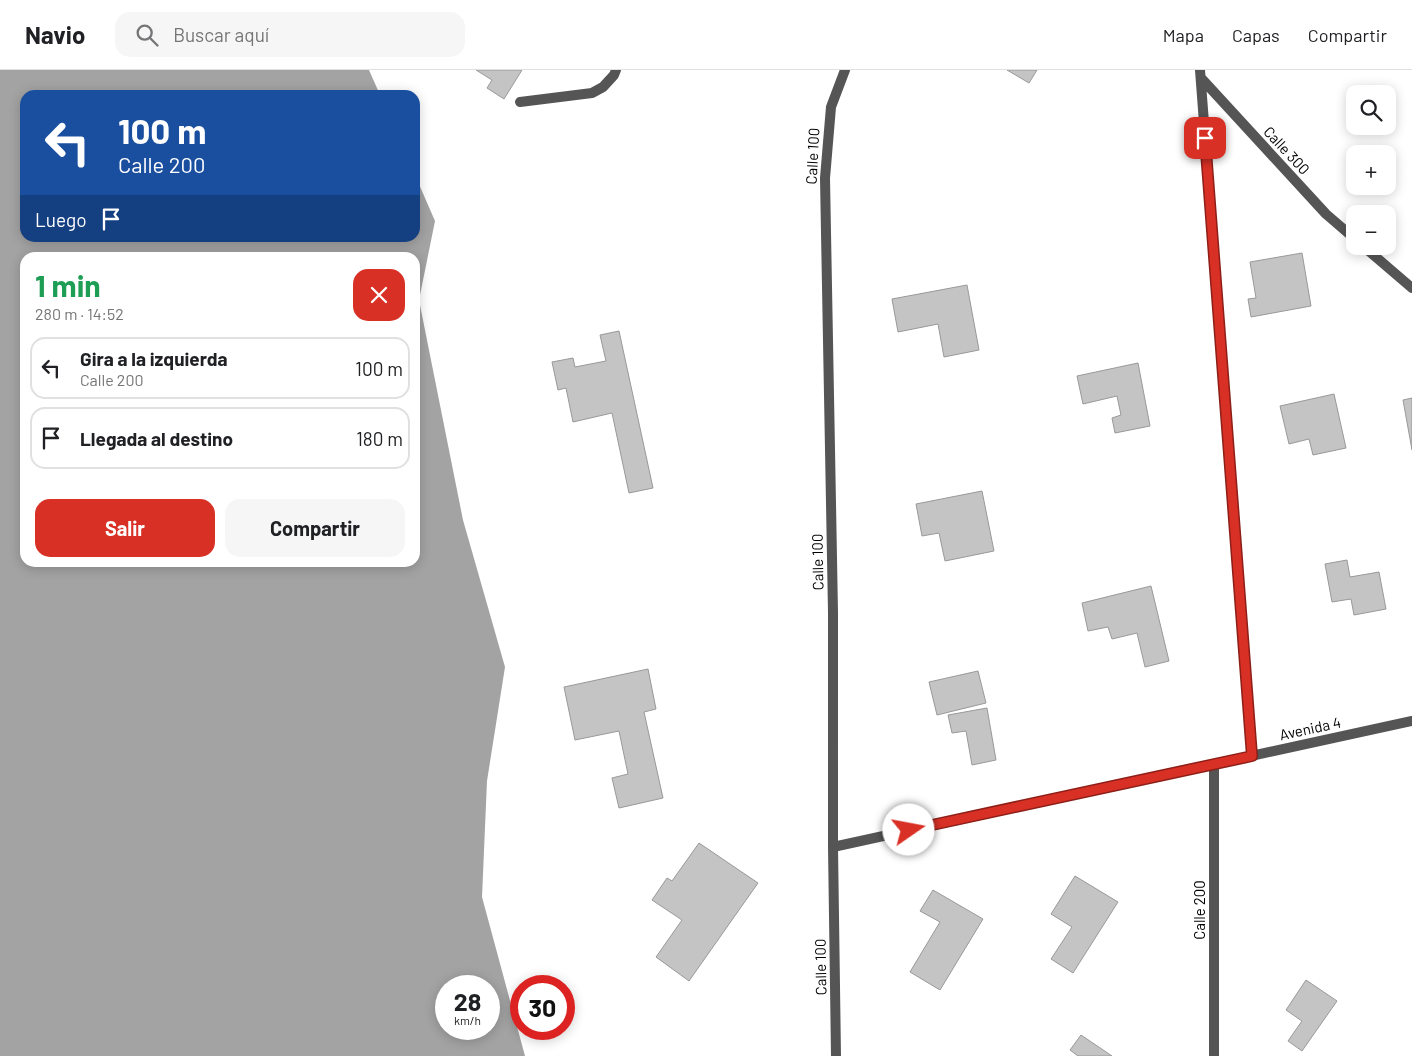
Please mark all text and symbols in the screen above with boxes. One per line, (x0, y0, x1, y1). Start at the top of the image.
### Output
search box (115, 12, 465, 57)
text: Navio (25, 20, 85, 49)
icon: search (133, 21, 161, 49)
text: Buscar aquí (173, 23, 269, 46)
text: Mapa (1163, 24, 1204, 46)
text: Capas (1232, 24, 1280, 46)
text: Compartir (1308, 24, 1387, 46)
map controls (1346, 85, 1396, 255)
button: search (1346, 85, 1396, 135)
text: 100 m (118, 109, 207, 151)
icon: left (35, 110, 100, 175)
pin (1184, 117, 1226, 159)
street label: Calle 300 (1260, 122, 1314, 178)
icon: arrive (1191, 124, 1219, 152)
street label: Calle 100 (802, 127, 822, 185)
button: + (1346, 145, 1396, 195)
text: Calle 200 (118, 151, 205, 177)
icon: arrive (97, 205, 125, 233)
button: − (1346, 205, 1396, 255)
text: Luego (35, 208, 87, 231)
text: 1 min (35, 267, 101, 303)
button: close (353, 269, 405, 321)
text: 280 m · 14:52 (35, 304, 124, 323)
text: Gira a la izquierda (80, 347, 228, 370)
icon: left (37, 354, 65, 382)
text: 100 m (355, 357, 403, 380)
text: Calle 200 (80, 370, 144, 389)
icon: arrive (37, 424, 65, 452)
text: Llegada al destino (80, 427, 233, 450)
text: 180 m (356, 427, 403, 450)
button: Salir (35, 499, 215, 557)
button: Compartir (225, 499, 405, 557)
street label: Calle 100 (808, 533, 826, 591)
street label: Avenida 4 (1278, 713, 1342, 743)
position arrow (882, 803, 934, 855)
street label: Calle 200 (1190, 880, 1208, 940)
street label: Calle 100 (811, 938, 829, 996)
speed limit sign: 30 (510, 975, 575, 1040)
text: 28 (454, 986, 481, 1016)
text: km/h (454, 1013, 481, 1027)

